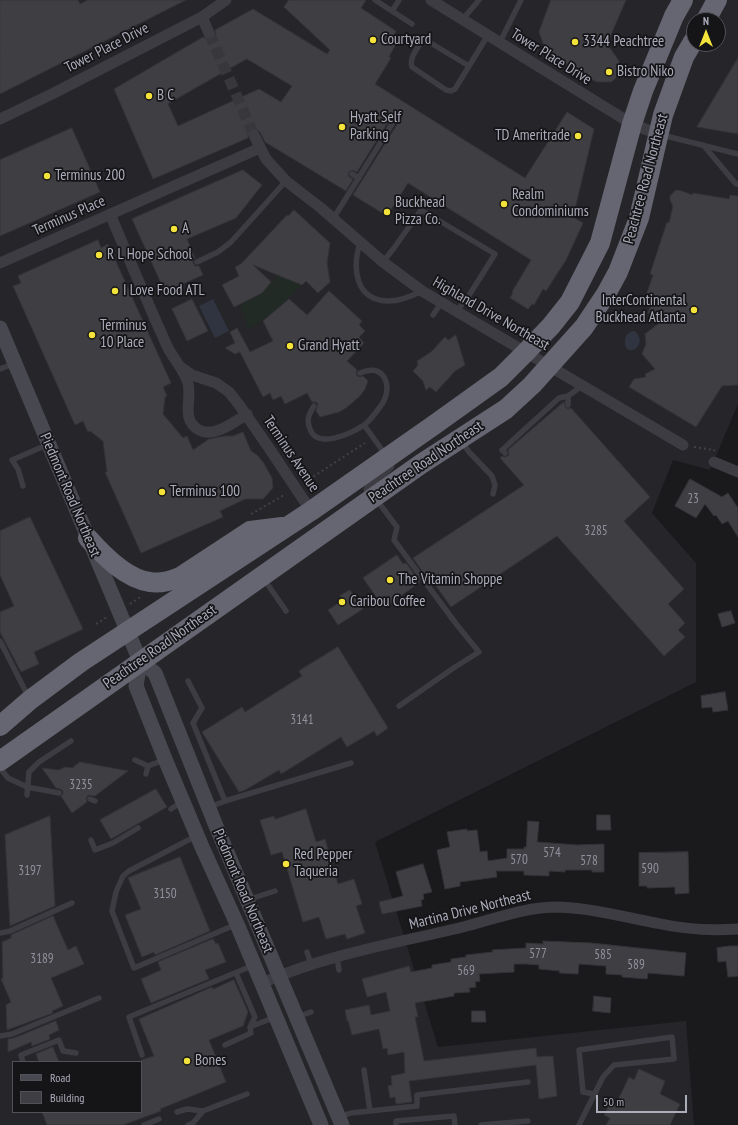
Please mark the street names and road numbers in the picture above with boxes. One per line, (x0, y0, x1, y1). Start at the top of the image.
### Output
street label: Tower Place Drive (62, 19, 152, 77)
street label: Tower Place Drive (507, 25, 595, 89)
street label: Peachtree Road Northeast (620, 112, 672, 246)
street label: Terminus Place (30, 192, 108, 240)
street label: Highland Drive Northeast (429, 273, 553, 355)
street label: Terminus Avenue (259, 413, 323, 495)
street label: Peachtree Road Northeast (365, 417, 487, 507)
street label: Piedmont Road Northeast (36, 430, 104, 560)
street label: Peachtree Road Northeast (100, 601, 220, 693)
street label: Piedmont Road Northeast (209, 826, 277, 956)
street label: Martina Drive Northeast (407, 886, 533, 934)

